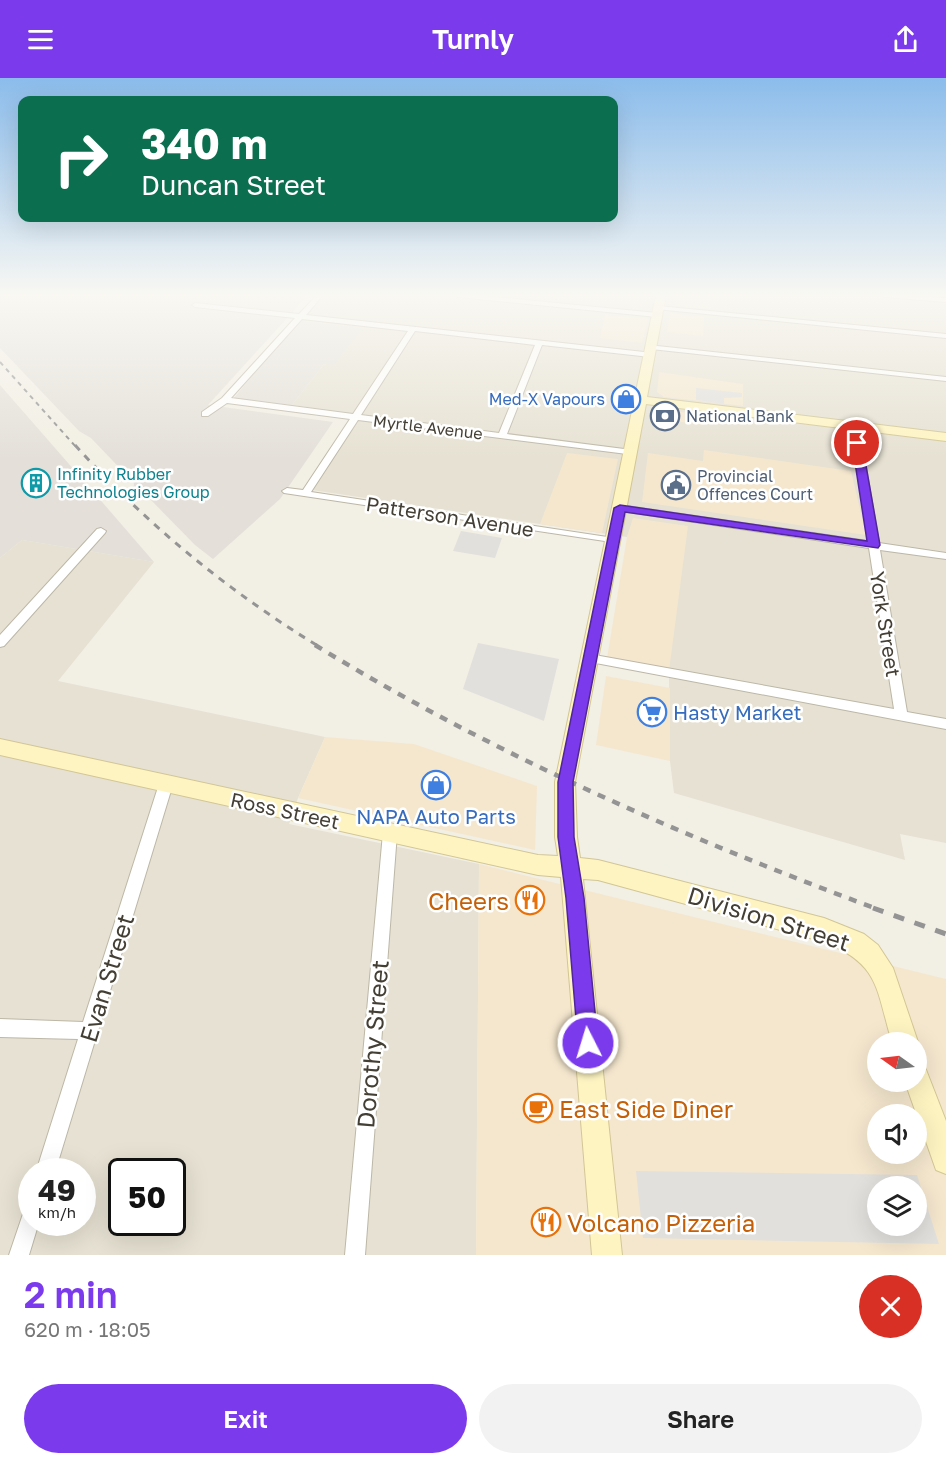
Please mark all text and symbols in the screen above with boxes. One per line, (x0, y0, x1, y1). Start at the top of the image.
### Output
icon: menu (24, 23, 57, 56)
text: Turnly (432, 23, 514, 55)
icon: share (889, 23, 922, 56)
text: 340 m (141, 118, 267, 168)
icon: right (42, 120, 120, 198)
text: Duncan Street (141, 169, 326, 201)
shop icon: Med-X Vapours (610, 383, 642, 415)
place label: Med-X Vapours (489, 389, 605, 409)
bank icon: National Bank (649, 400, 681, 432)
place label: National Bank (686, 406, 794, 426)
street label: Myrtle Avenue (372, 410, 484, 444)
pin (831, 417, 882, 468)
icon: arrive (840, 426, 873, 459)
place label: Infinity Rubber Technologies Group (57, 464, 210, 502)
place label: Provincial Offences Court (697, 466, 813, 504)
building icon: Infinity Rubber Technologies Group (20, 467, 52, 499)
public building icon: Provincial Offences Court (660, 469, 692, 501)
street label: Patterson Avenue (364, 491, 536, 541)
street label: York Street (866, 570, 906, 678)
supermarket icon: Hasty Market (636, 696, 668, 728)
place label: Hasty Market (673, 700, 802, 724)
shop icon: NAPA Auto Parts (420, 769, 452, 801)
street label: Ross Street (228, 787, 342, 833)
place label: NAPA Auto Parts (356, 804, 516, 828)
street label: Division Street (684, 880, 854, 956)
restaurant icon: Cheers (514, 884, 546, 916)
place label: Cheers (428, 886, 509, 915)
street label: Evan Street (73, 910, 139, 1046)
street label: Dorothy Street (350, 959, 394, 1129)
position arrow (556, 1011, 620, 1075)
north arrow (867, 1032, 927, 1092)
map controls (867, 1032, 927, 1236)
cafe icon: East Side Diner (522, 1092, 554, 1124)
place label: East Side Diner (559, 1094, 733, 1123)
button: sound (867, 1104, 927, 1164)
speed limit sign: 50 (108, 1158, 186, 1236)
text: 49 (38, 1172, 76, 1208)
button: layers (867, 1176, 927, 1236)
text: km/h (38, 1203, 76, 1221)
restaurant icon: Volcano Pizzeria (530, 1206, 562, 1238)
place label: Volcano Pizzeria (567, 1208, 755, 1237)
text: 2 min (24, 1273, 118, 1316)
button: close (859, 1275, 922, 1338)
text: 620 m · 18:05 (24, 1317, 151, 1341)
button: Exit (24, 1384, 467, 1453)
button: Share (479, 1384, 922, 1453)

